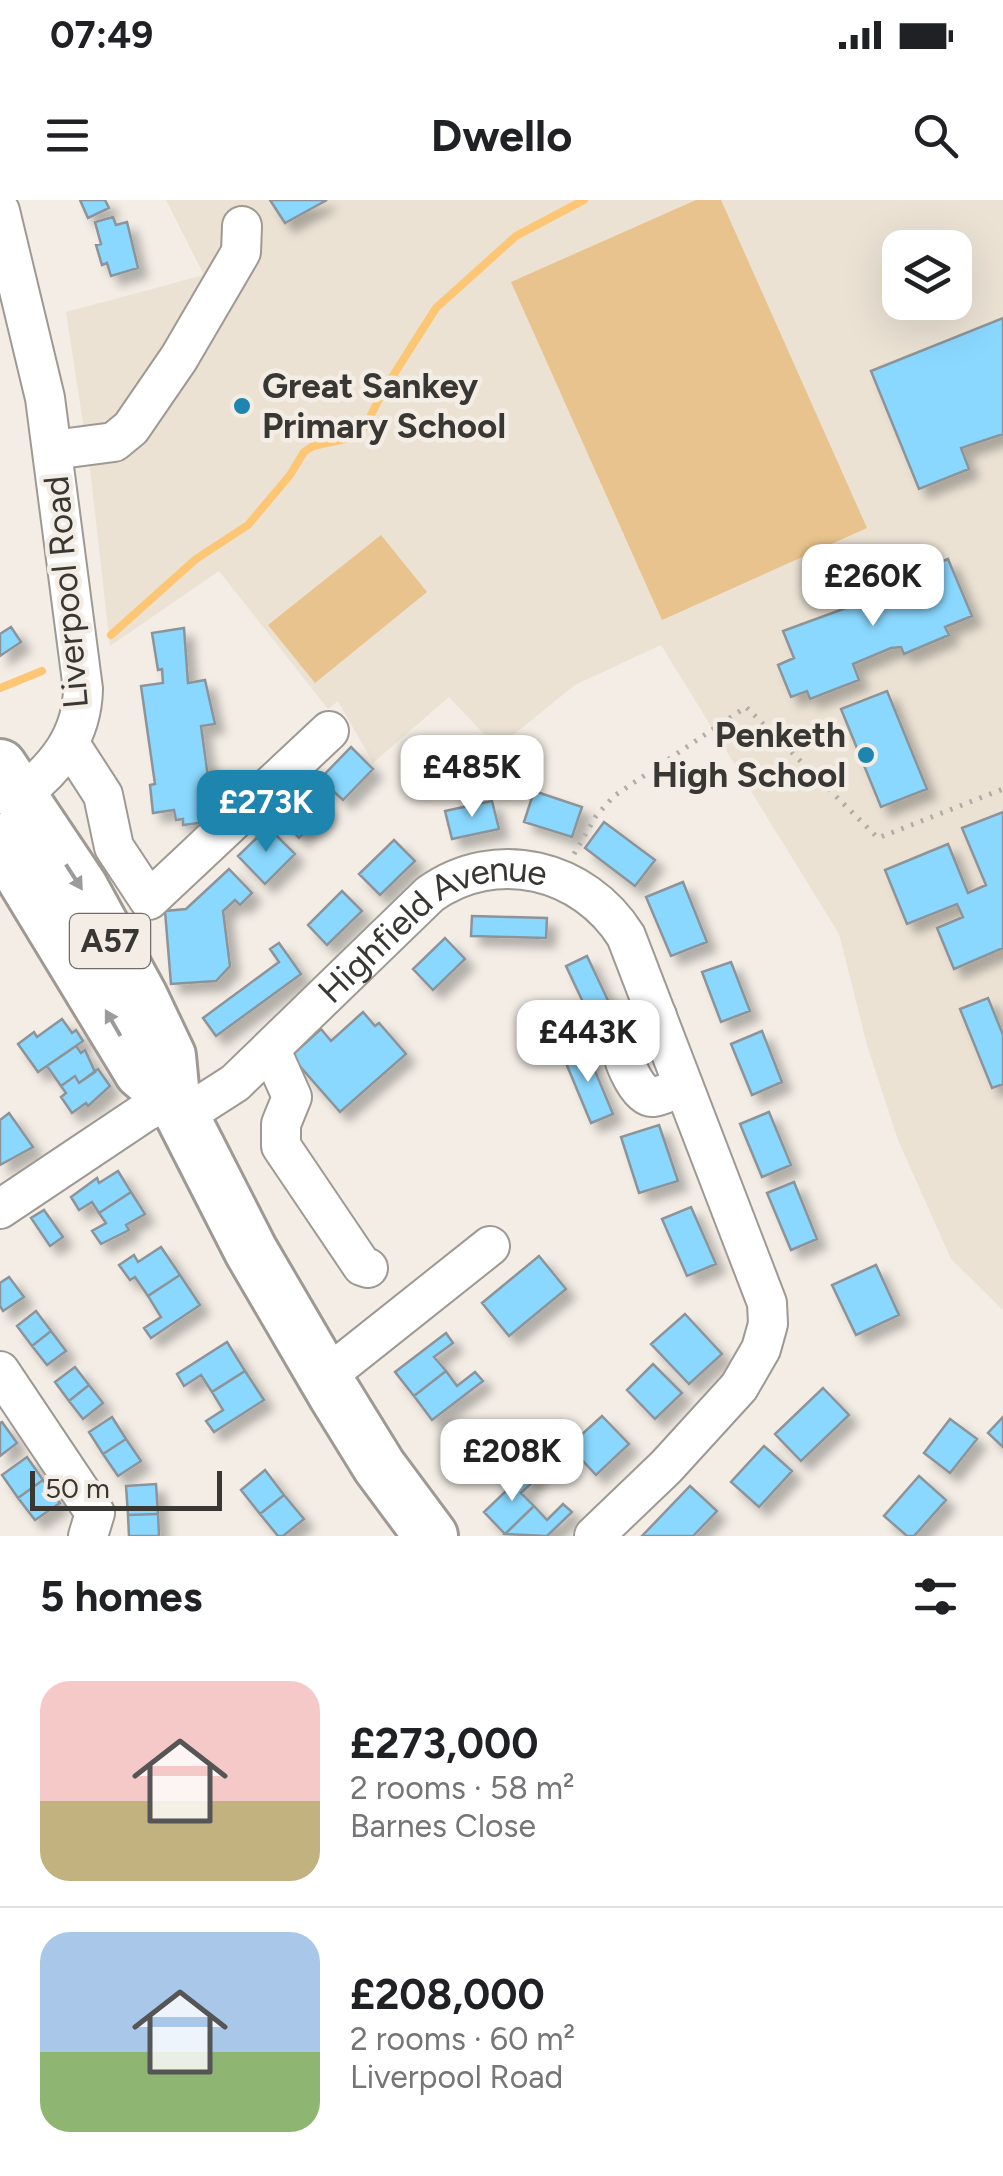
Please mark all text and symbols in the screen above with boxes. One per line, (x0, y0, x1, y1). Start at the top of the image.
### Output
text: 07:49 (50, 12, 153, 58)
icon: menu (40, 108, 95, 163)
text: Dwello (431, 108, 572, 162)
icon: search (908, 108, 963, 163)
map controls (882, 230, 972, 320)
button: layers (882, 230, 972, 320)
place label: Great Sankey Primary School (262, 365, 506, 447)
marker: Great Sankey Primary School (231, 395, 253, 417)
street label: Liverpool Road (35, 474, 97, 710)
pin: £260K (803, 544, 943, 629)
text: £260K (824, 557, 922, 595)
place label: Penketh High School (652, 714, 846, 796)
pin: £485K (402, 735, 542, 820)
marker: Penketh High School (855, 744, 877, 766)
text: £485K (423, 748, 521, 786)
pin: £273K (196, 770, 336, 855)
text: £273K (219, 783, 313, 821)
street label: Highfield Avenue (309, 848, 551, 1012)
one-way arrow (65, 863, 82, 891)
road number: A57 (70, 914, 150, 968)
pin: £443K (518, 1000, 658, 1085)
one-way arrow (105, 1008, 122, 1037)
text: £443K (539, 1013, 637, 1051)
pin: £208K (442, 1419, 582, 1504)
text: £208K (462, 1432, 562, 1470)
scale bar (30, 1466, 222, 1510)
text: 50 m (45, 1471, 110, 1505)
icon: filters (908, 1569, 963, 1624)
text: 5 homes (40, 1571, 202, 1622)
text: £273,000 (350, 1718, 538, 1769)
icon: home (120, 1721, 240, 1841)
text: 2 rooms · 58 m² (350, 1769, 575, 1807)
text: Barnes Close (350, 1807, 536, 1845)
text: £208,000 (350, 1969, 545, 2020)
icon: home (120, 1972, 240, 2092)
text: 2 rooms · 60 m² (350, 2020, 575, 2058)
text: Liverpool Road (350, 2058, 563, 2096)

